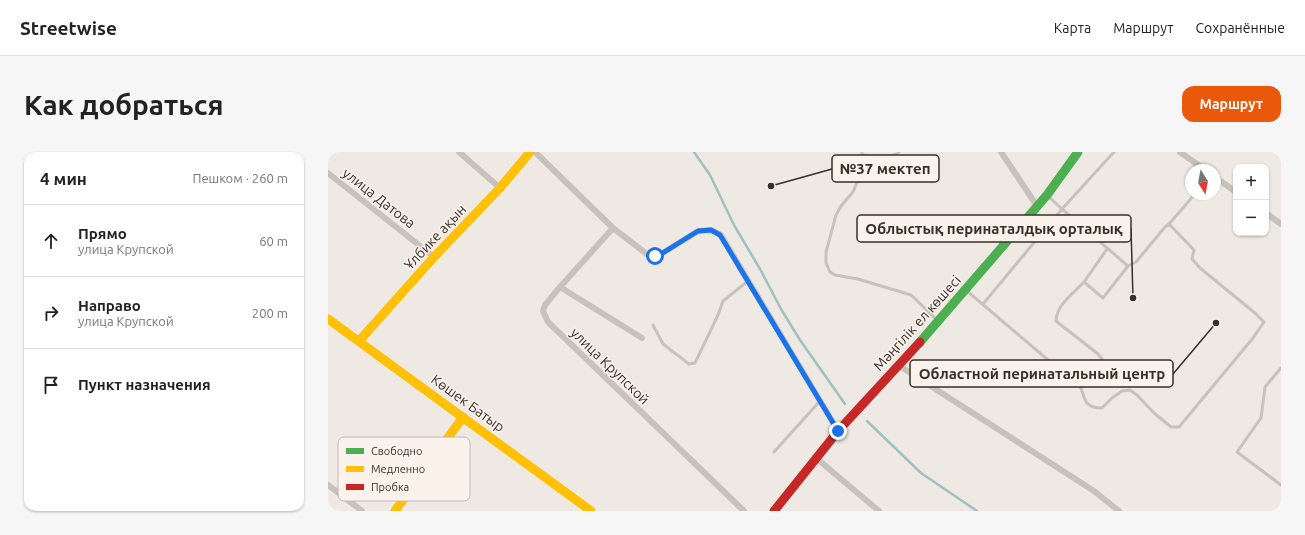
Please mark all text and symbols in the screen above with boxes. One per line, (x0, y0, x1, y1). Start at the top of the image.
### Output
text: Streetwise (20, 17, 117, 39)
text: Карта (1054, 20, 1091, 36)
text: Маршрут (1113, 20, 1174, 36)
text: Сохранённые (1196, 20, 1285, 36)
button: Маршрут (1182, 86, 1281, 122)
text: Как добраться (24, 89, 223, 120)
callout: №37 мектеп (832, 155, 939, 182)
text: №37 мектеп (840, 160, 930, 177)
north arrow (1185, 164, 1221, 200)
map controls (1233, 164, 1269, 236)
button: + (1233, 164, 1269, 200)
street label: улица Датова (339, 165, 419, 231)
text: 4 мин (40, 169, 87, 188)
text: Пешком · 260 m (192, 171, 288, 185)
button: − (1233, 200, 1269, 236)
street label: Ұлбике ақын (401, 201, 469, 273)
callout: Облыстық перинаталдық орталық (857, 215, 1131, 242)
text: Облыстық перинаталдық орталық (865, 220, 1123, 237)
text: Прямо (78, 225, 127, 242)
icon: ahead (40, 230, 62, 252)
text: 60 m (259, 234, 288, 248)
text: улица Крупской (78, 242, 174, 256)
route start (646, 247, 664, 265)
street label: Мәңгілік ел көшесі (870, 272, 964, 374)
text: Направо (78, 297, 141, 314)
icon: right (40, 302, 62, 324)
text: 200 m (252, 306, 288, 320)
text: улица Крупской (78, 314, 174, 328)
street label: улица Крупской (567, 324, 653, 408)
callout: Областной перинатальный центр (910, 360, 1173, 387)
text: Областной перинатальный центр (919, 365, 1165, 382)
street label: Көшек Батыр (428, 371, 508, 435)
icon: arrive (40, 374, 62, 396)
text: Пункт назначения (78, 376, 211, 393)
route end (829, 422, 847, 440)
legend (338, 437, 470, 501)
text: Свободно (371, 445, 422, 457)
text: Медленно (371, 463, 425, 475)
text: Пробка (371, 481, 409, 493)

